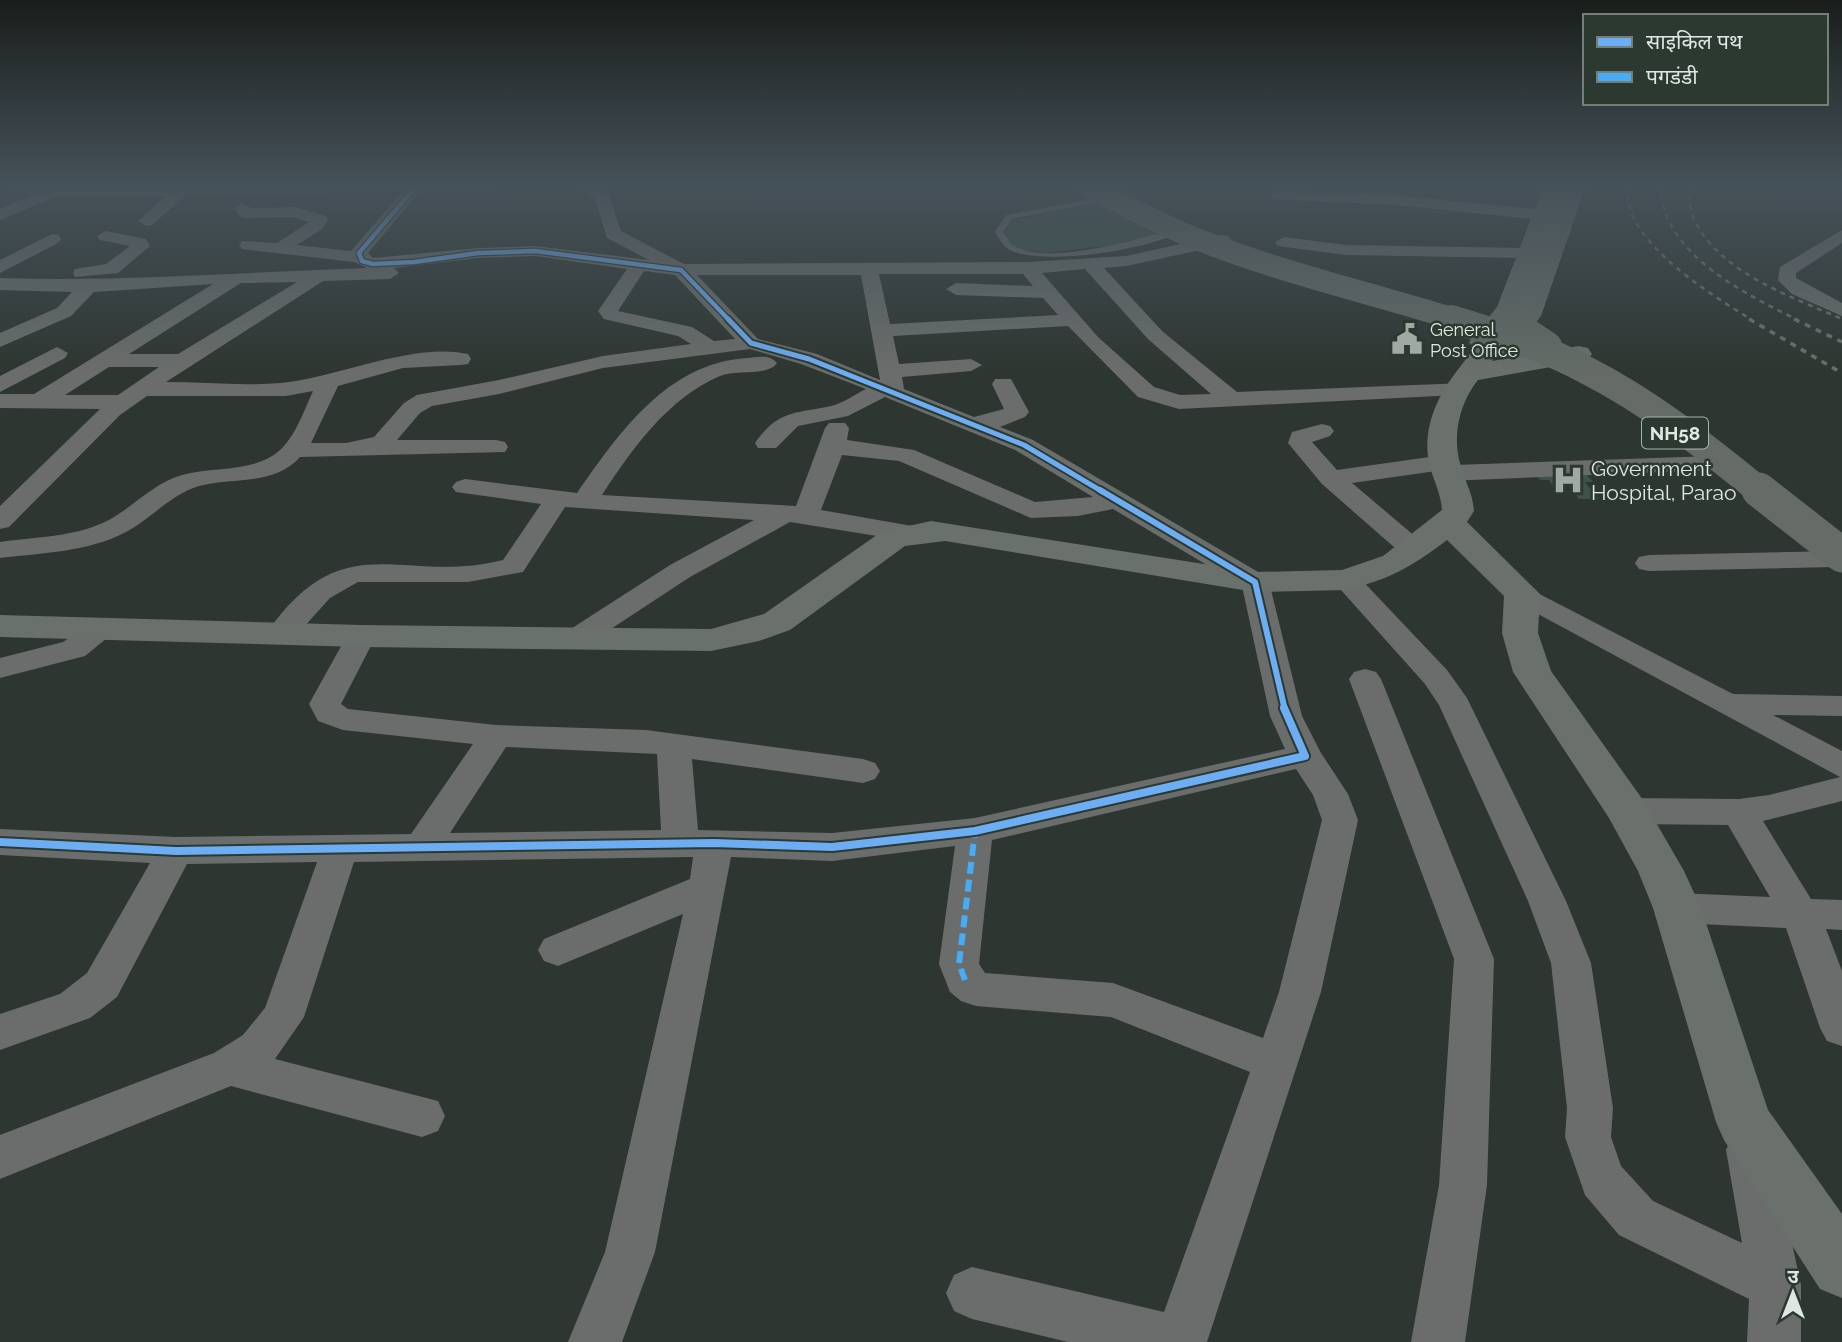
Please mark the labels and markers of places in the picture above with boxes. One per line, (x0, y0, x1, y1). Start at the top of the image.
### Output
place label: General Post Office (1430, 319, 1519, 361)
public building icon: General Post Office (1390, 322, 1424, 356)
place label: Government Hospital, Parao (1591, 456, 1736, 505)
hospital icon: Government Hospital, Parao (1551, 463, 1585, 497)

